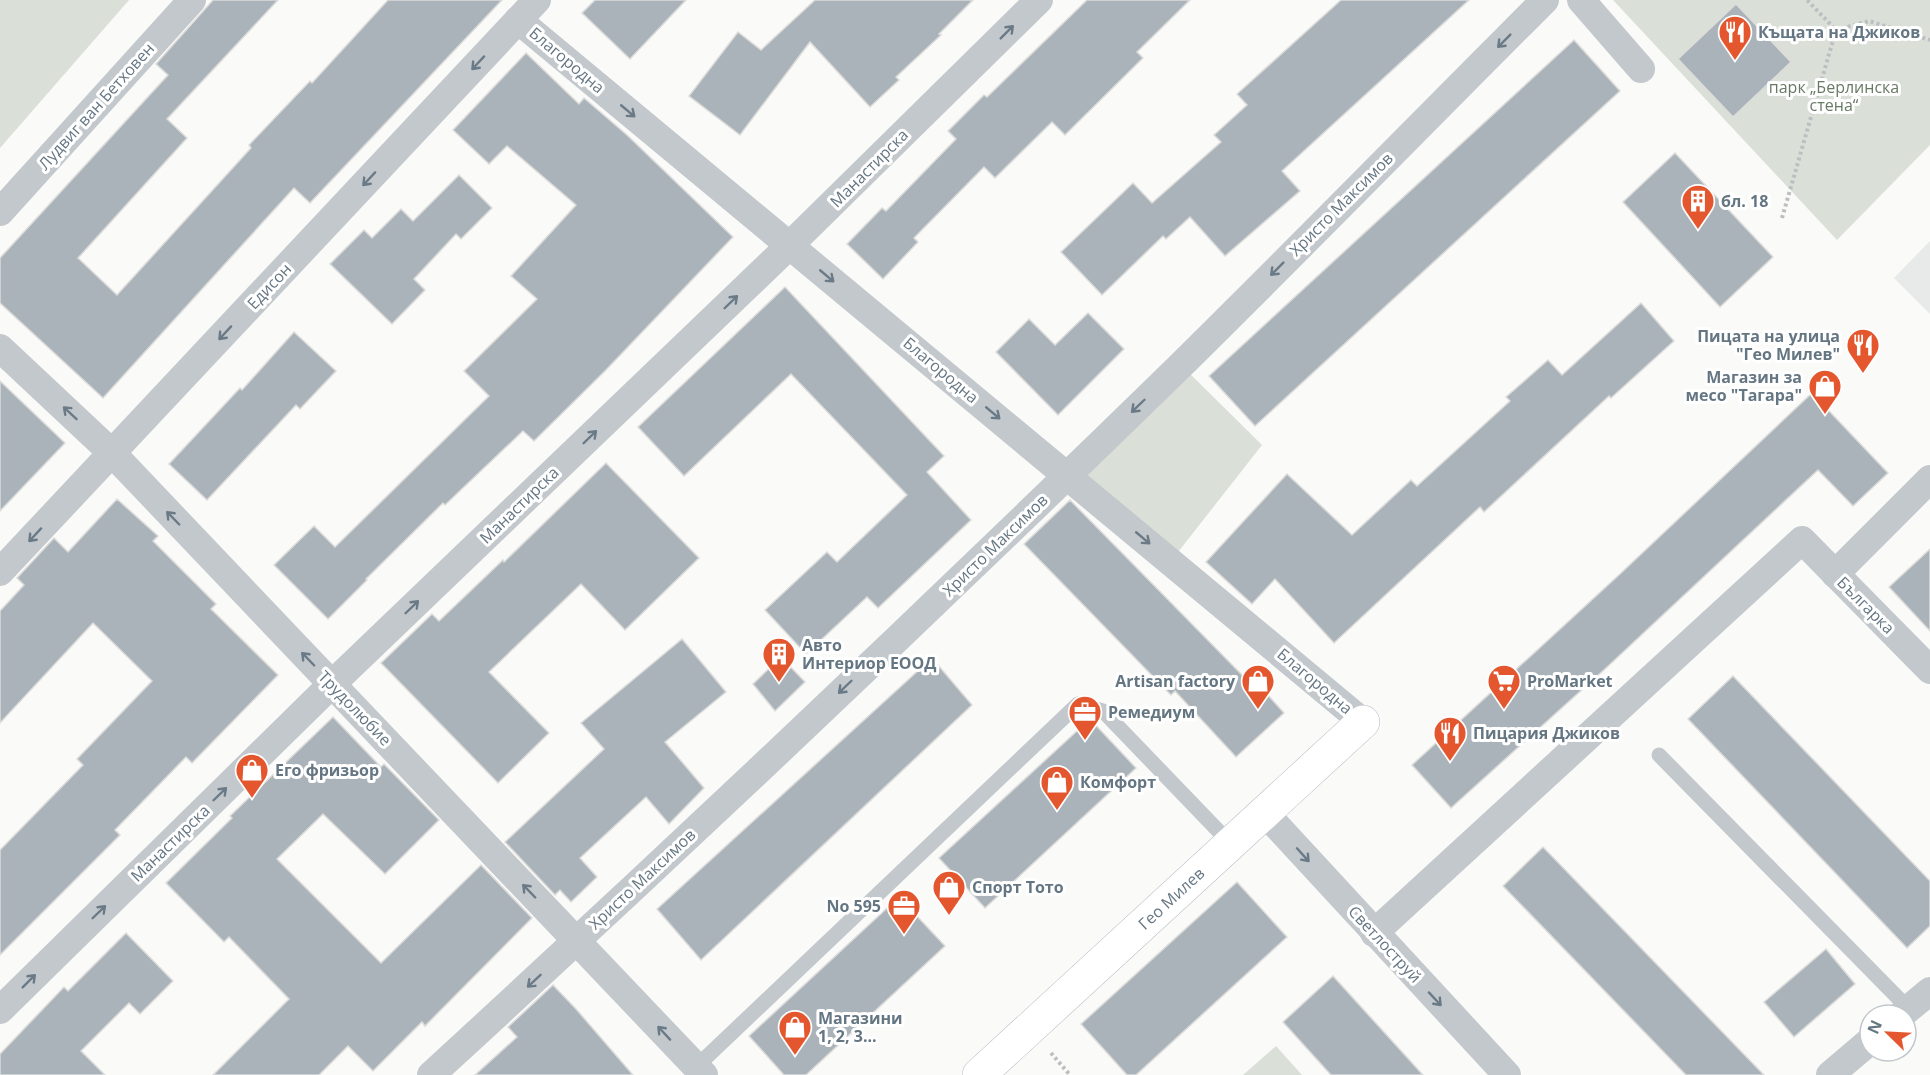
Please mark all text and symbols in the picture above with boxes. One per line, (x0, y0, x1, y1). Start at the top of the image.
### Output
restaurant icon: Къщата на Джиков (1717, 14, 1753, 61)
place label: Къщата на Джиков (1758, 21, 1920, 43)
street label: Благородна (525, 22, 609, 98)
one-way arrow (999, 25, 1014, 39)
one-way arrow (1496, 34, 1511, 49)
street label: Лудвиг ван Бетховен (33, 38, 159, 174)
one-way arrow (471, 55, 485, 70)
park label: парк „Берлинска стена“ (1769, 76, 1899, 116)
one-way arrow (620, 104, 635, 118)
street label: Манастирска (825, 124, 913, 212)
street label: Христо Максимов (1284, 147, 1398, 261)
one-way arrow (362, 171, 377, 186)
building icon: бл. 18 (1680, 183, 1716, 230)
place label: бл. 18 (1721, 190, 1768, 212)
street label: Едисон (242, 258, 296, 314)
one-way arrow (1269, 261, 1284, 276)
one-way arrow (819, 269, 835, 282)
one-way arrow (724, 295, 739, 309)
one-way arrow (218, 325, 232, 340)
place label: Пицата на улица "Гео Милев" (1697, 325, 1840, 365)
restaurant icon: Пицата на улица "Гео Милев" (1845, 327, 1881, 374)
street label: Благородна (899, 332, 983, 408)
place label: Магазин за месо "Тагара" (1686, 366, 1802, 406)
shop icon: Магазин за месо "Тагара" (1807, 368, 1843, 415)
one-way arrow (1131, 399, 1146, 413)
one-way arrow (62, 406, 77, 420)
one-way arrow (985, 407, 1001, 420)
one-way arrow (583, 430, 598, 444)
street label: Манастирска (475, 462, 563, 548)
street label: Христо Максимов (938, 489, 1052, 601)
one-way arrow (166, 510, 181, 525)
one-way arrow (28, 527, 43, 542)
one-way arrow (1135, 531, 1150, 545)
street label: Българка (1833, 572, 1899, 638)
one-way arrow (404, 600, 419, 614)
place label: Авто Интериор ЕООД (802, 634, 937, 674)
building icon: Авто Интериор ЕООД (761, 636, 797, 683)
street label: Благородна (1273, 643, 1357, 719)
one-way arrow (301, 651, 315, 666)
shop icon: Artisan factory (1240, 663, 1276, 710)
supermarket icon: ProMarket (1486, 663, 1522, 710)
street label: Трудолюбие (314, 666, 396, 750)
place label: Artisan factory (1115, 670, 1236, 692)
place label: ProMarket (1527, 670, 1613, 692)
one-way arrow (838, 680, 853, 694)
office icon: Ремедиум (1067, 694, 1103, 741)
place label: Ремедиум (1108, 701, 1195, 723)
restaurant icon: Пицария Джиков (1432, 715, 1468, 762)
place label: Пицария Джиков (1473, 722, 1620, 744)
shop icon: Его фризьор (234, 752, 270, 799)
place label: Его фризьор (275, 759, 379, 781)
shop icon: Комфорт (1039, 764, 1075, 811)
place label: Комфорт (1080, 771, 1156, 793)
one-way arrow (213, 786, 228, 801)
street label: Манастирска (126, 800, 214, 886)
street label: Христо Максимов (584, 824, 700, 934)
one-way arrow (1296, 847, 1310, 862)
street label: Гео Милев (1133, 862, 1209, 935)
shop icon: Спорт Тото (931, 869, 967, 916)
place label: Спорт Тото (972, 876, 1064, 898)
one-way arrow (522, 884, 536, 899)
office icon: No 595 (886, 888, 922, 935)
place label: No 595 (826, 895, 881, 917)
street label: Светлоструй (1344, 901, 1426, 987)
one-way arrow (92, 905, 107, 919)
one-way arrow (21, 974, 36, 989)
one-way arrow (526, 974, 541, 988)
one-way arrow (1428, 991, 1442, 1006)
north arrow (1858, 1003, 1918, 1063)
place label: Магазини 1, 2, 3... (818, 1007, 903, 1047)
shop icon: Магазини 1, 2, 3... (777, 1009, 813, 1056)
text: N (1862, 1016, 1887, 1037)
one-way arrow (656, 1025, 671, 1040)

